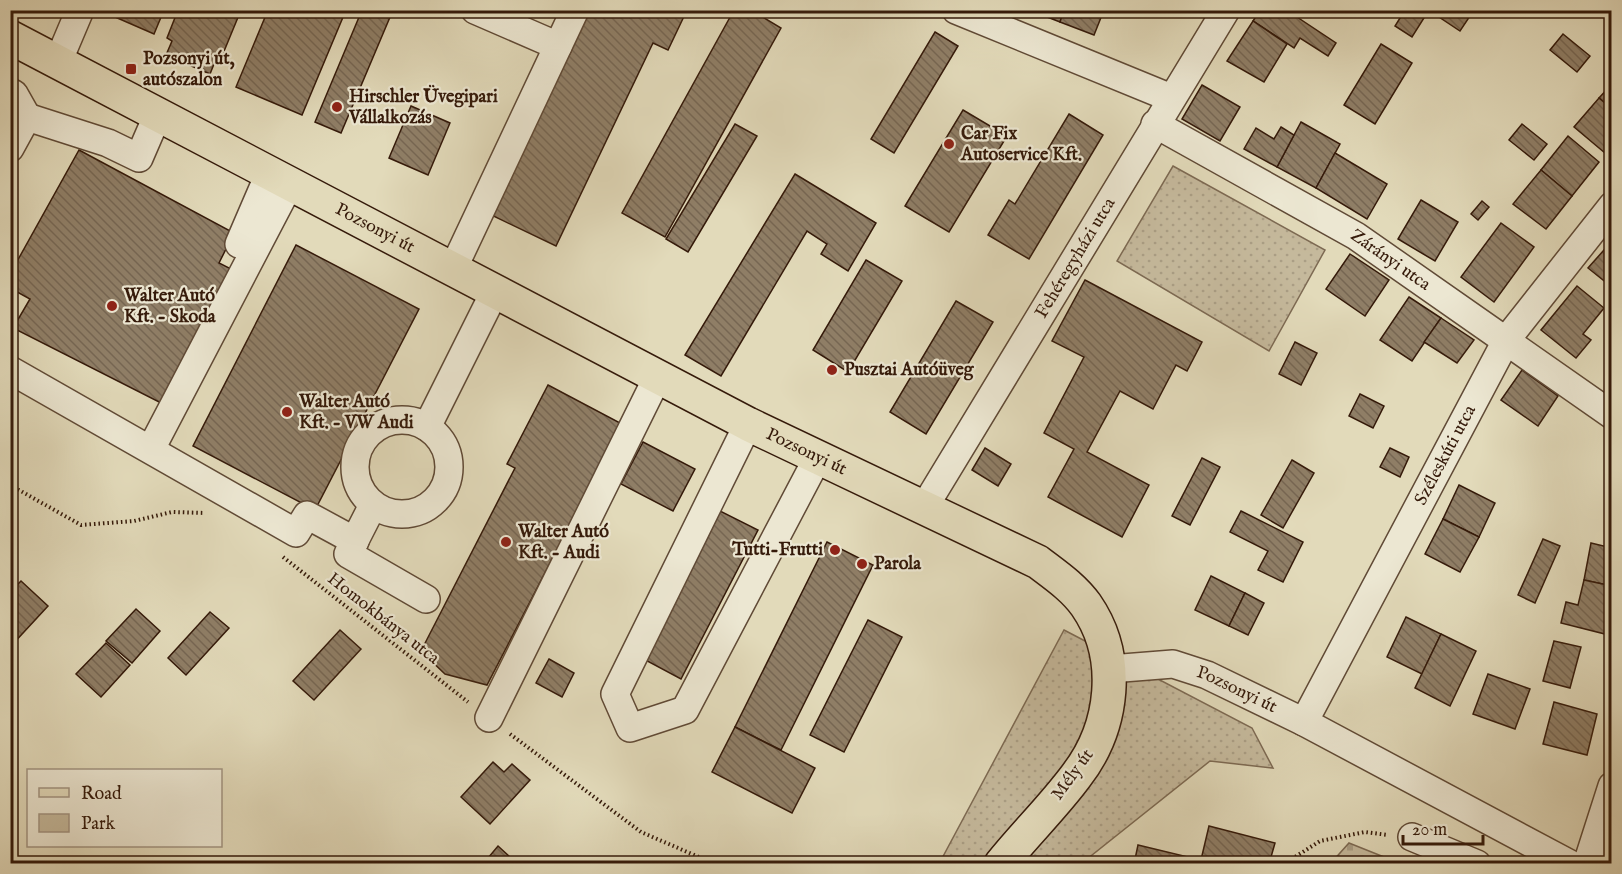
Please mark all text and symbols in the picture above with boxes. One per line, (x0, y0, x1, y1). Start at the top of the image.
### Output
place label: Pozsonyi út, autószalon (143, 48, 235, 92)
marker: Pozsonyi út, autószalon (124, 62, 138, 76)
place label: Hirschler Üvegipari Vállalkozás (348, 84, 498, 130)
marker: Hirschler Üvegipari Vállalkozás (330, 100, 344, 114)
place label: Car Fix Autoservice Kft. (960, 123, 1082, 167)
marker: Car Fix Autoservice Kft. (942, 137, 956, 151)
street label: Fehéregyházi utca (1030, 193, 1121, 323)
street label: Pozsonyi út (331, 198, 419, 259)
street label: Zárányi utca (1346, 224, 1435, 296)
place label: Walter Autó Kft. - Skoda (123, 285, 217, 329)
marker: Walter Autó Kft. - Skoda (105, 299, 119, 313)
place label: Pusztai Autóüveg (844, 359, 975, 382)
marker: Pusztai Autóüveg (825, 363, 839, 377)
place label: Walter Autó Kft. - VW Audi (298, 391, 414, 435)
street label: Széleskúti utca (1409, 401, 1482, 509)
marker: Walter Autó Kft. - VW Audi (280, 405, 294, 419)
street label: Pozsonyi út (762, 423, 851, 481)
place label: Walter Autó Kft. - Audi (517, 521, 609, 565)
marker: Walter Autó Kft. - Audi (499, 535, 513, 549)
place label: Tutti-Frutti (731, 539, 823, 562)
marker: Tutti-Frutti (828, 543, 842, 557)
place label: Parola (874, 553, 922, 576)
marker: Parola (855, 557, 869, 571)
street label: Homokbánya utca (322, 568, 444, 670)
street label: Pozsonyi út (1194, 661, 1281, 719)
street label: Mély út (1047, 745, 1099, 805)
legend (27, 769, 222, 847)
text: Road (81, 783, 122, 806)
scale bar (1403, 808, 1482, 846)
text: Park (81, 813, 116, 836)
text: 20 m (1412, 819, 1447, 842)

